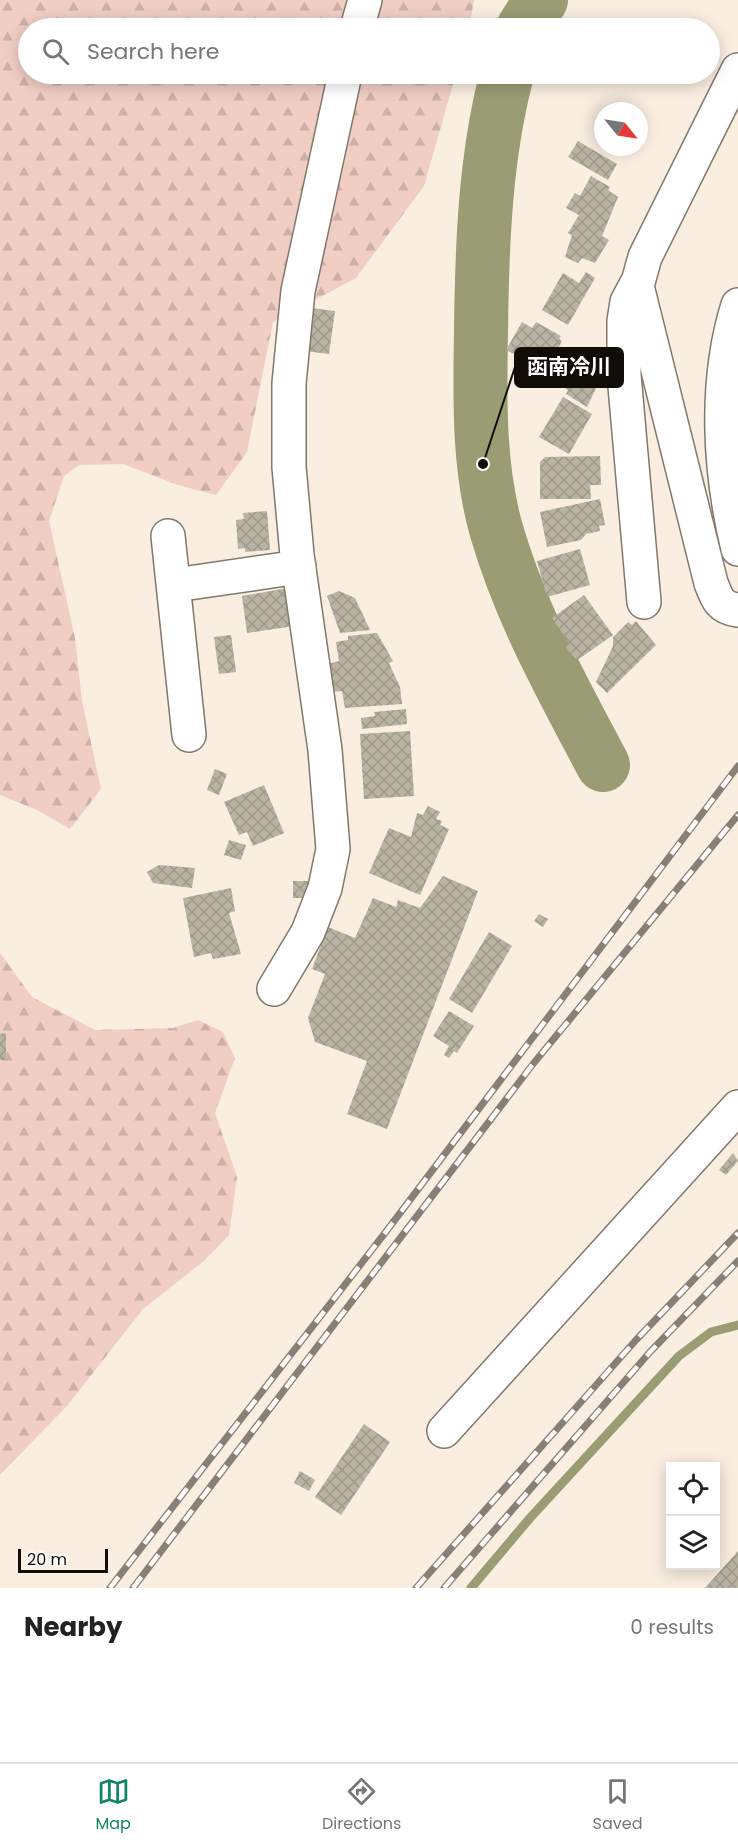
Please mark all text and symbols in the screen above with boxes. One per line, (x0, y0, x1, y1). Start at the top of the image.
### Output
search box (18, 18, 720, 84)
icon: search (39, 35, 72, 68)
text: Search here (87, 36, 220, 67)
north arrow (594, 102, 648, 156)
callout: 函南冷川 (515, 348, 623, 387)
text: 函南冷川 (527, 352, 611, 381)
map controls (666, 1462, 720, 1570)
button: locate (666, 1462, 720, 1516)
button: layers (666, 1516, 720, 1570)
scale bar (18, 1546, 108, 1574)
text: 20 m (27, 1548, 67, 1571)
text: Nearby (24, 1609, 122, 1645)
text: 0 results (630, 1613, 714, 1641)
tab: Map (96, 1775, 131, 1836)
tab: Directions (322, 1775, 401, 1836)
tab: Saved (593, 1775, 642, 1836)

